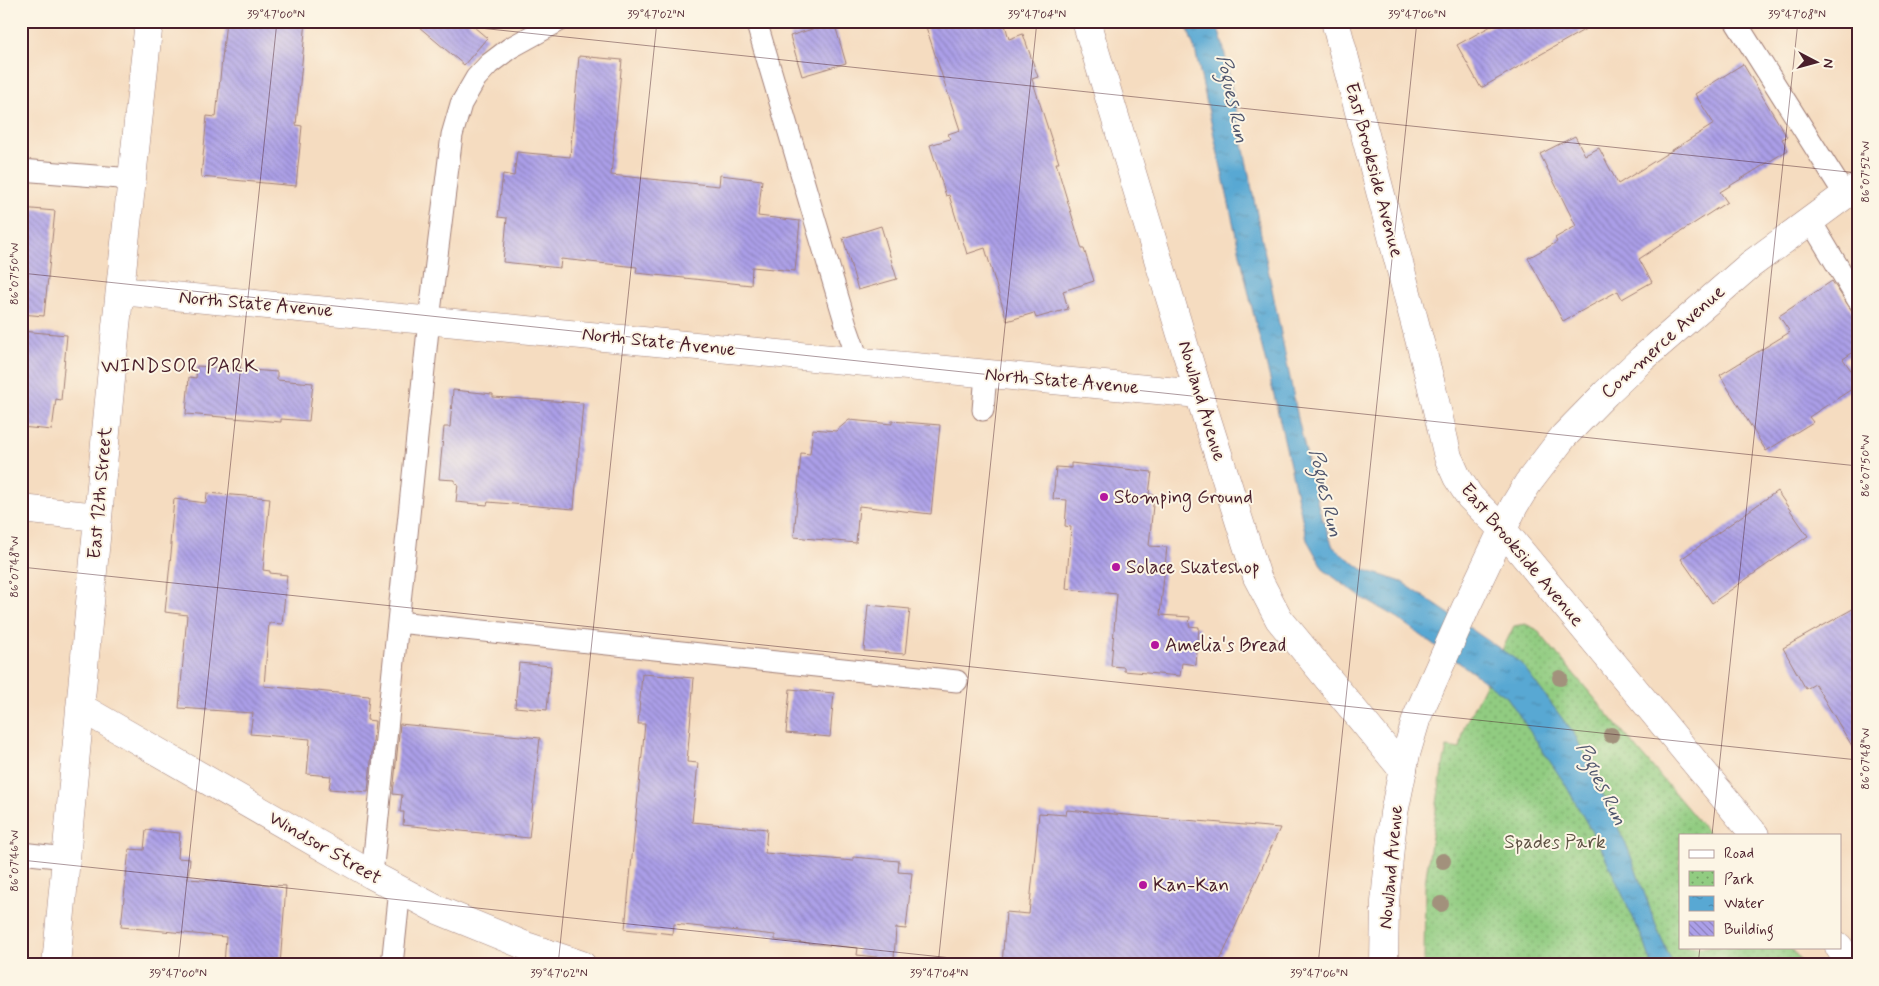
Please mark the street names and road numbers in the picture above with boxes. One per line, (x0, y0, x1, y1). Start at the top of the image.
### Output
street label: East Brookside Avenue (1339, 80, 1409, 260)
street label: Commerce Avenue (1596, 280, 1730, 404)
street label: North State Avenue (178, 285, 334, 323)
street label: North State Avenue (581, 321, 737, 363)
street label: Nowland Avenue (1172, 338, 1232, 464)
street label: North State Avenue (984, 362, 1140, 400)
street label: East 12th Street (82, 426, 118, 560)
street label: East Brookside Avenue (1455, 478, 1589, 632)
street label: Nowland Avenue (1373, 804, 1409, 930)
street label: Windsor Street (264, 806, 386, 890)

